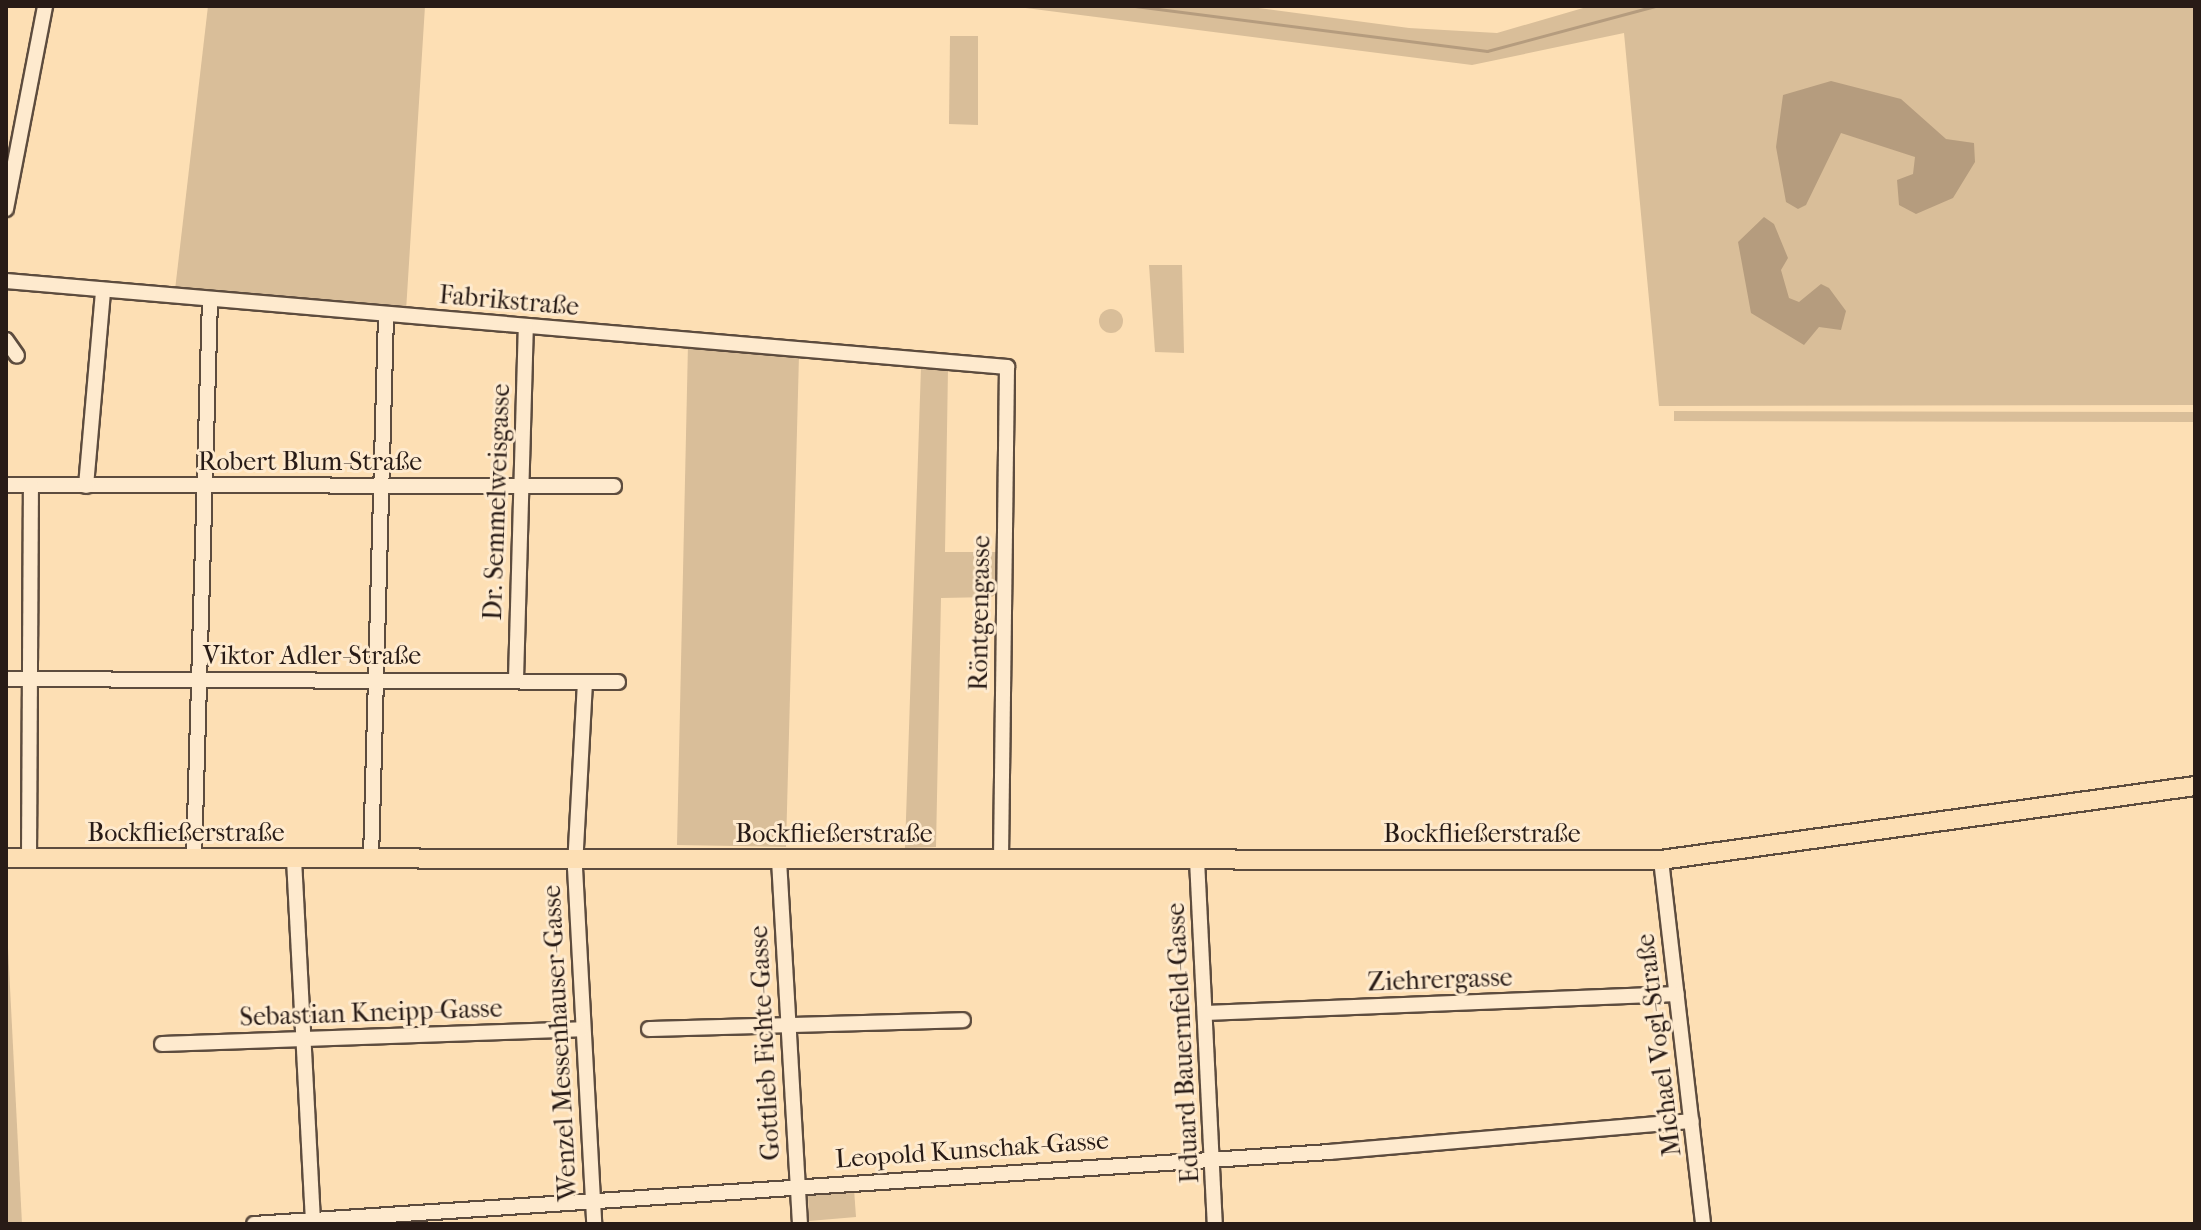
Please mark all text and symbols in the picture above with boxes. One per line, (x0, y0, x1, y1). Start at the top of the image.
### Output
street label: Fabrikstraße (438, 279, 580, 323)
street label: Dr. Semmelweisgasse (477, 383, 517, 621)
street label: Robert Blum-Straße (198, 446, 422, 478)
street label: Röntgengasse (963, 535, 997, 691)
street label: Viktor Adler-Straße (203, 640, 421, 672)
street label: Bockfließerstraße (87, 817, 285, 849)
street label: Bockfließerstraße (735, 818, 933, 850)
street label: Bockfließerstraße (1383, 818, 1581, 850)
street label: Wenzel Messenhauser-Gasse (536, 884, 584, 1202)
street label: Eduard Bauernfeld-Gasse (1160, 902, 1206, 1184)
street label: Gottlieb Fichte-Gasse (743, 925, 787, 1161)
street label: Michael Vogl-Straße (1630, 932, 1688, 1158)
street label: Ziehrergasse (1367, 962, 1513, 998)
street label: Sebastian Kneipp-Gasse (239, 993, 503, 1033)
street label: Leopold Kunschak-Gasse (834, 1125, 1110, 1175)

